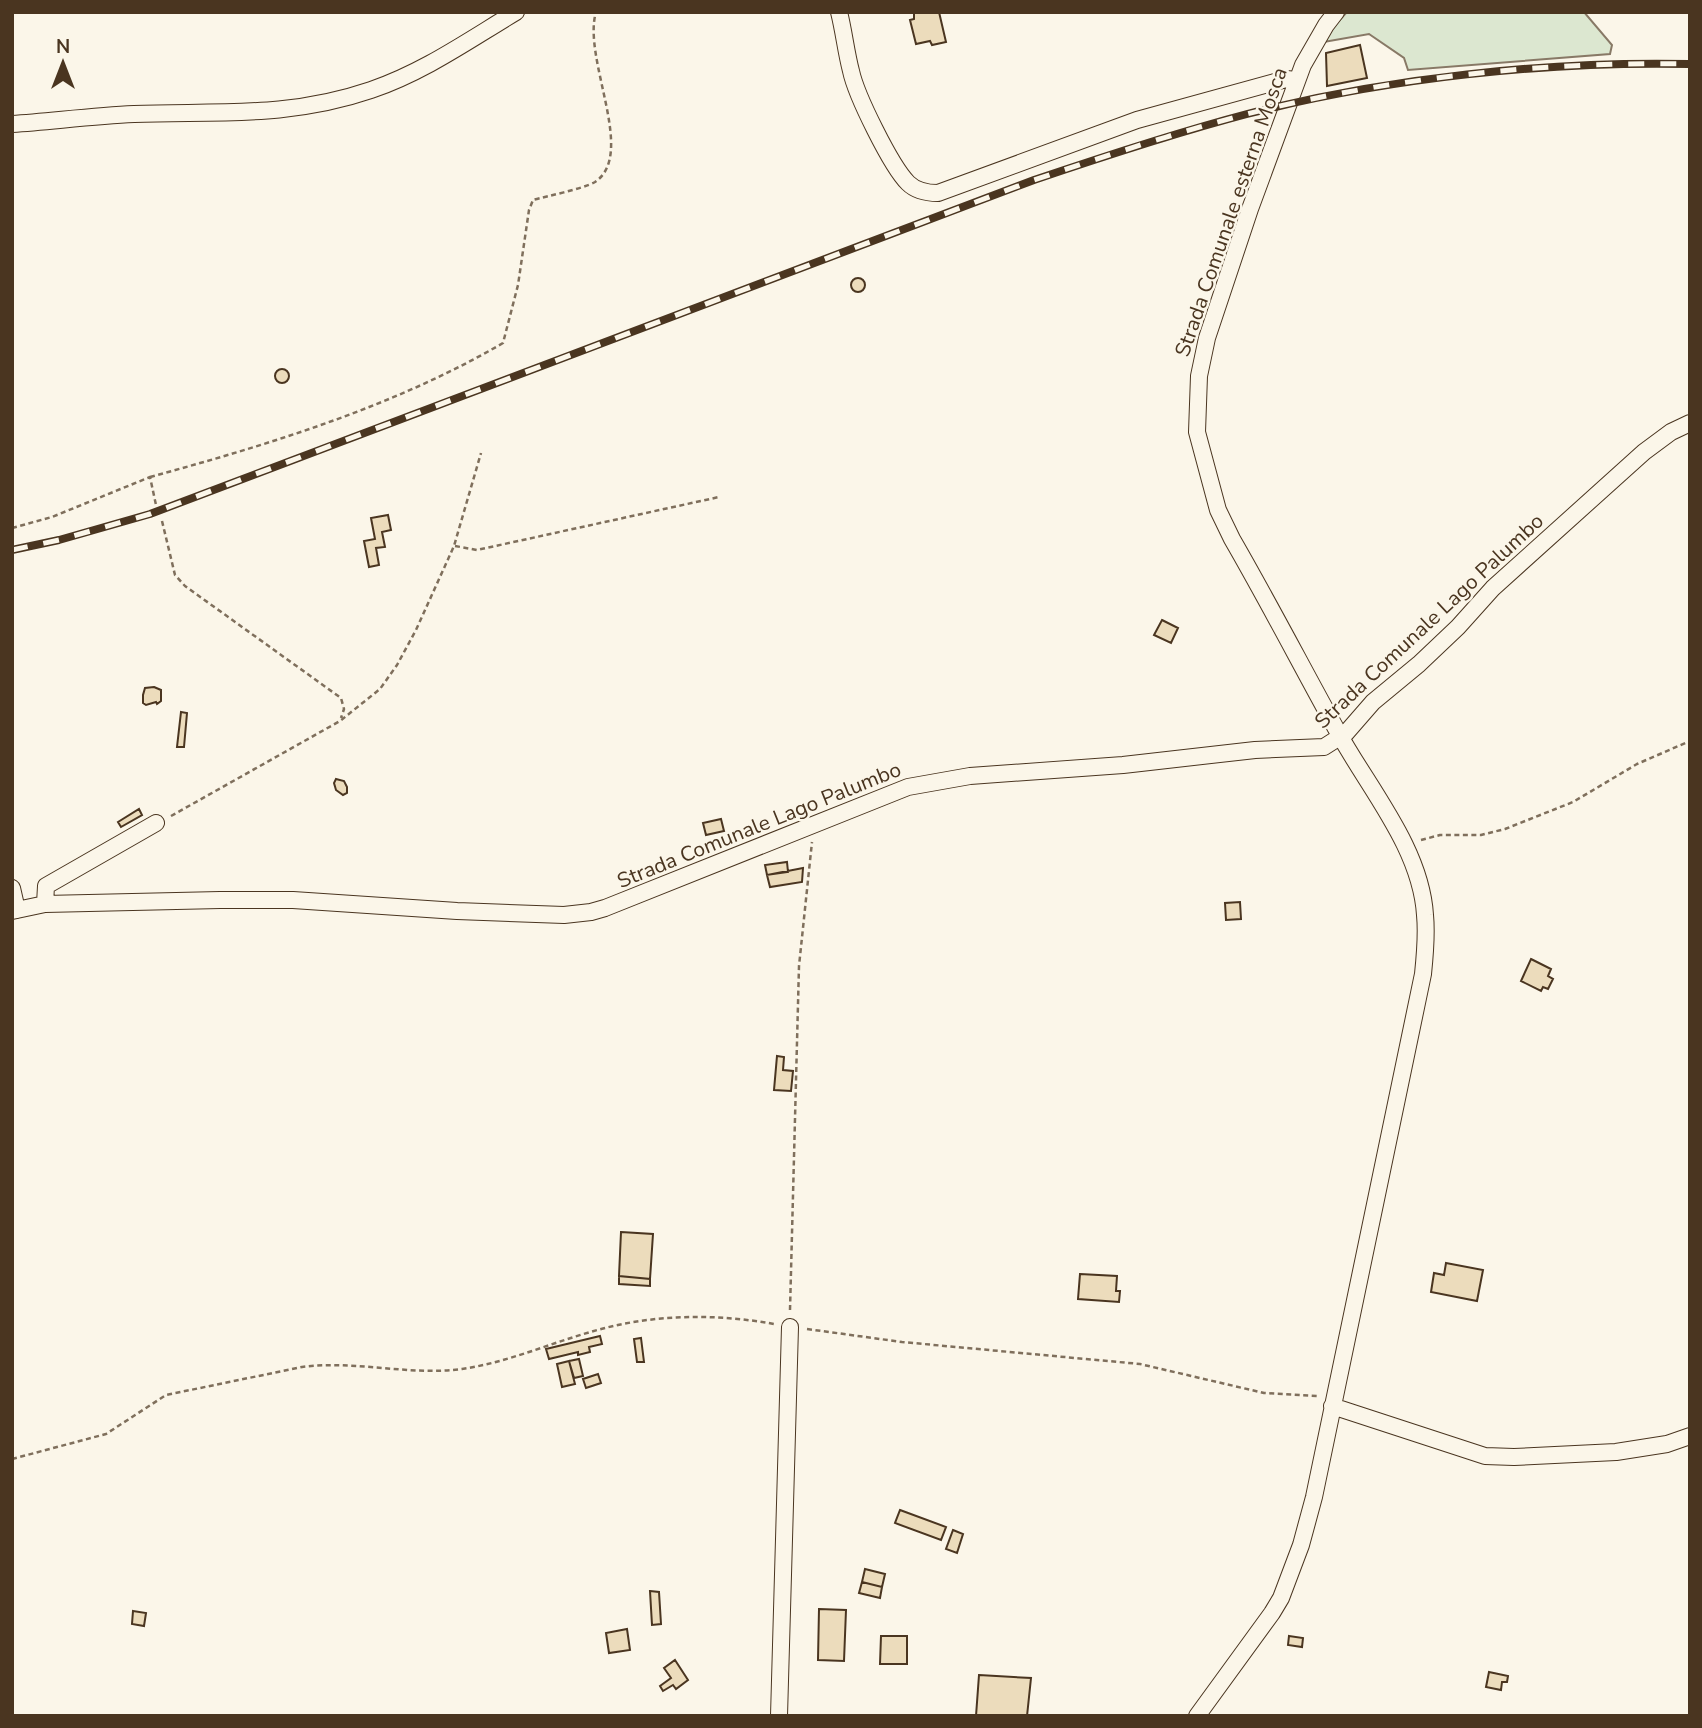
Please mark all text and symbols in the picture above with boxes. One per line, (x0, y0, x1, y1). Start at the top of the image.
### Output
north arrow (28, 28, 98, 98)
text: N (56, 34, 70, 60)
street label: Strada Comunale esterna Mosca (1168, 64, 1294, 360)
street label: Strada Comunale Lago Palumbo (1308, 507, 1550, 735)
street label: Strada Comunale Lago Palumbo (613, 755, 905, 895)

